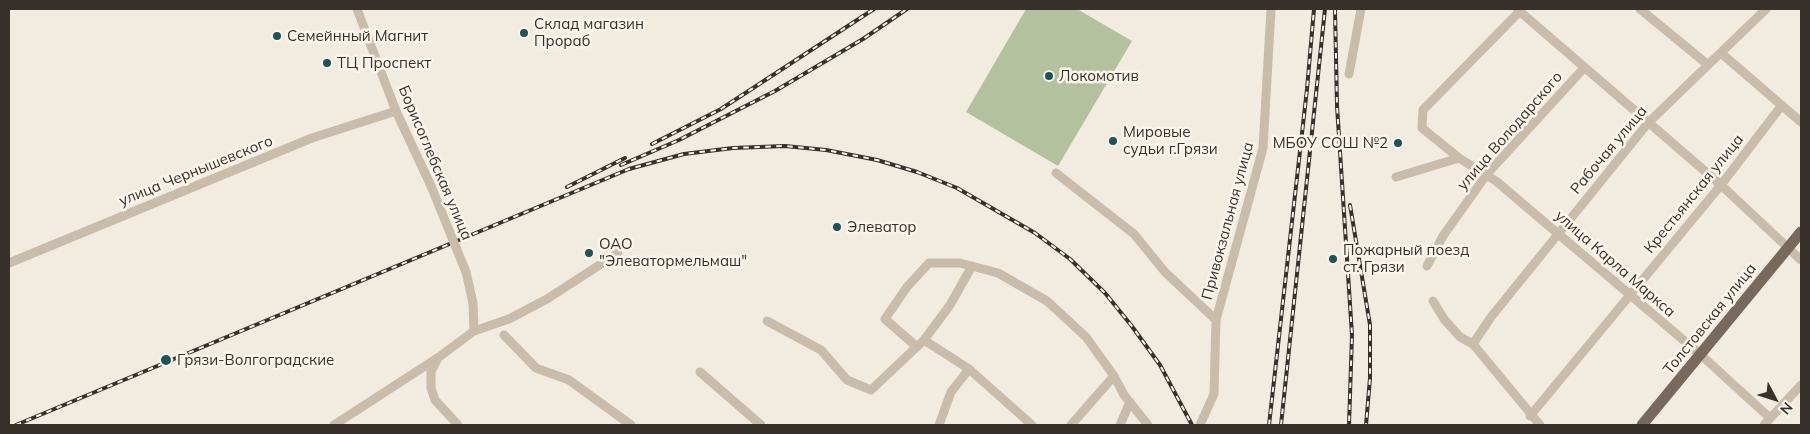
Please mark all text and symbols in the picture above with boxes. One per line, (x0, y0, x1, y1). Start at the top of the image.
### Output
place label: Склад магазин Прораб (534, 15, 644, 50)
place label: Семейнный Магнит (287, 27, 428, 45)
marker: Склад магазин Прораб (518, 27, 530, 39)
marker: Семейнный Магнит (271, 30, 283, 42)
place label: ТЦ Проспект (337, 54, 431, 72)
marker: ТЦ Проспект (321, 57, 333, 69)
place label: Локомотив (1059, 67, 1139, 85)
street label: улица Володарского (1454, 68, 1566, 194)
marker: Локомотив (1043, 70, 1055, 82)
street label: Борисоглебская улица (394, 83, 476, 243)
street label: Рабочая улица (1567, 102, 1651, 198)
place label: Мировые судьи г.Грязи (1123, 123, 1218, 158)
street label: Крестьянская улица (1640, 131, 1748, 257)
street label: улица Чернышевского (116, 132, 276, 210)
place label: МБОУ СОШ №2 (1273, 134, 1388, 152)
marker: Мировые судьи г.Грязи (1107, 135, 1119, 147)
marker: МБОУ СОШ №2 (1392, 137, 1404, 149)
street label: Привокзальная улица (1198, 140, 1258, 302)
street label: улица Карла Маркса (1551, 207, 1679, 321)
place label: Элеватор (847, 218, 916, 236)
marker: Элеватор (831, 221, 843, 233)
place label: ОАО "Элеватормельмаш" (599, 235, 747, 270)
place label: Пожарный поезд ст. Грязи (1343, 241, 1469, 276)
marker: ОАО "Элеватормельмаш" (583, 247, 595, 259)
marker: Пожарный поезд ст. Грязи (1327, 253, 1339, 265)
street label: Толстовская улица (1660, 260, 1760, 378)
place label: Грязи-Волгоградские (177, 351, 334, 369)
marker: Грязи-Волгоградские (159, 353, 173, 367)
north arrow (1750, 374, 1800, 424)
text: N (1776, 399, 1797, 418)

